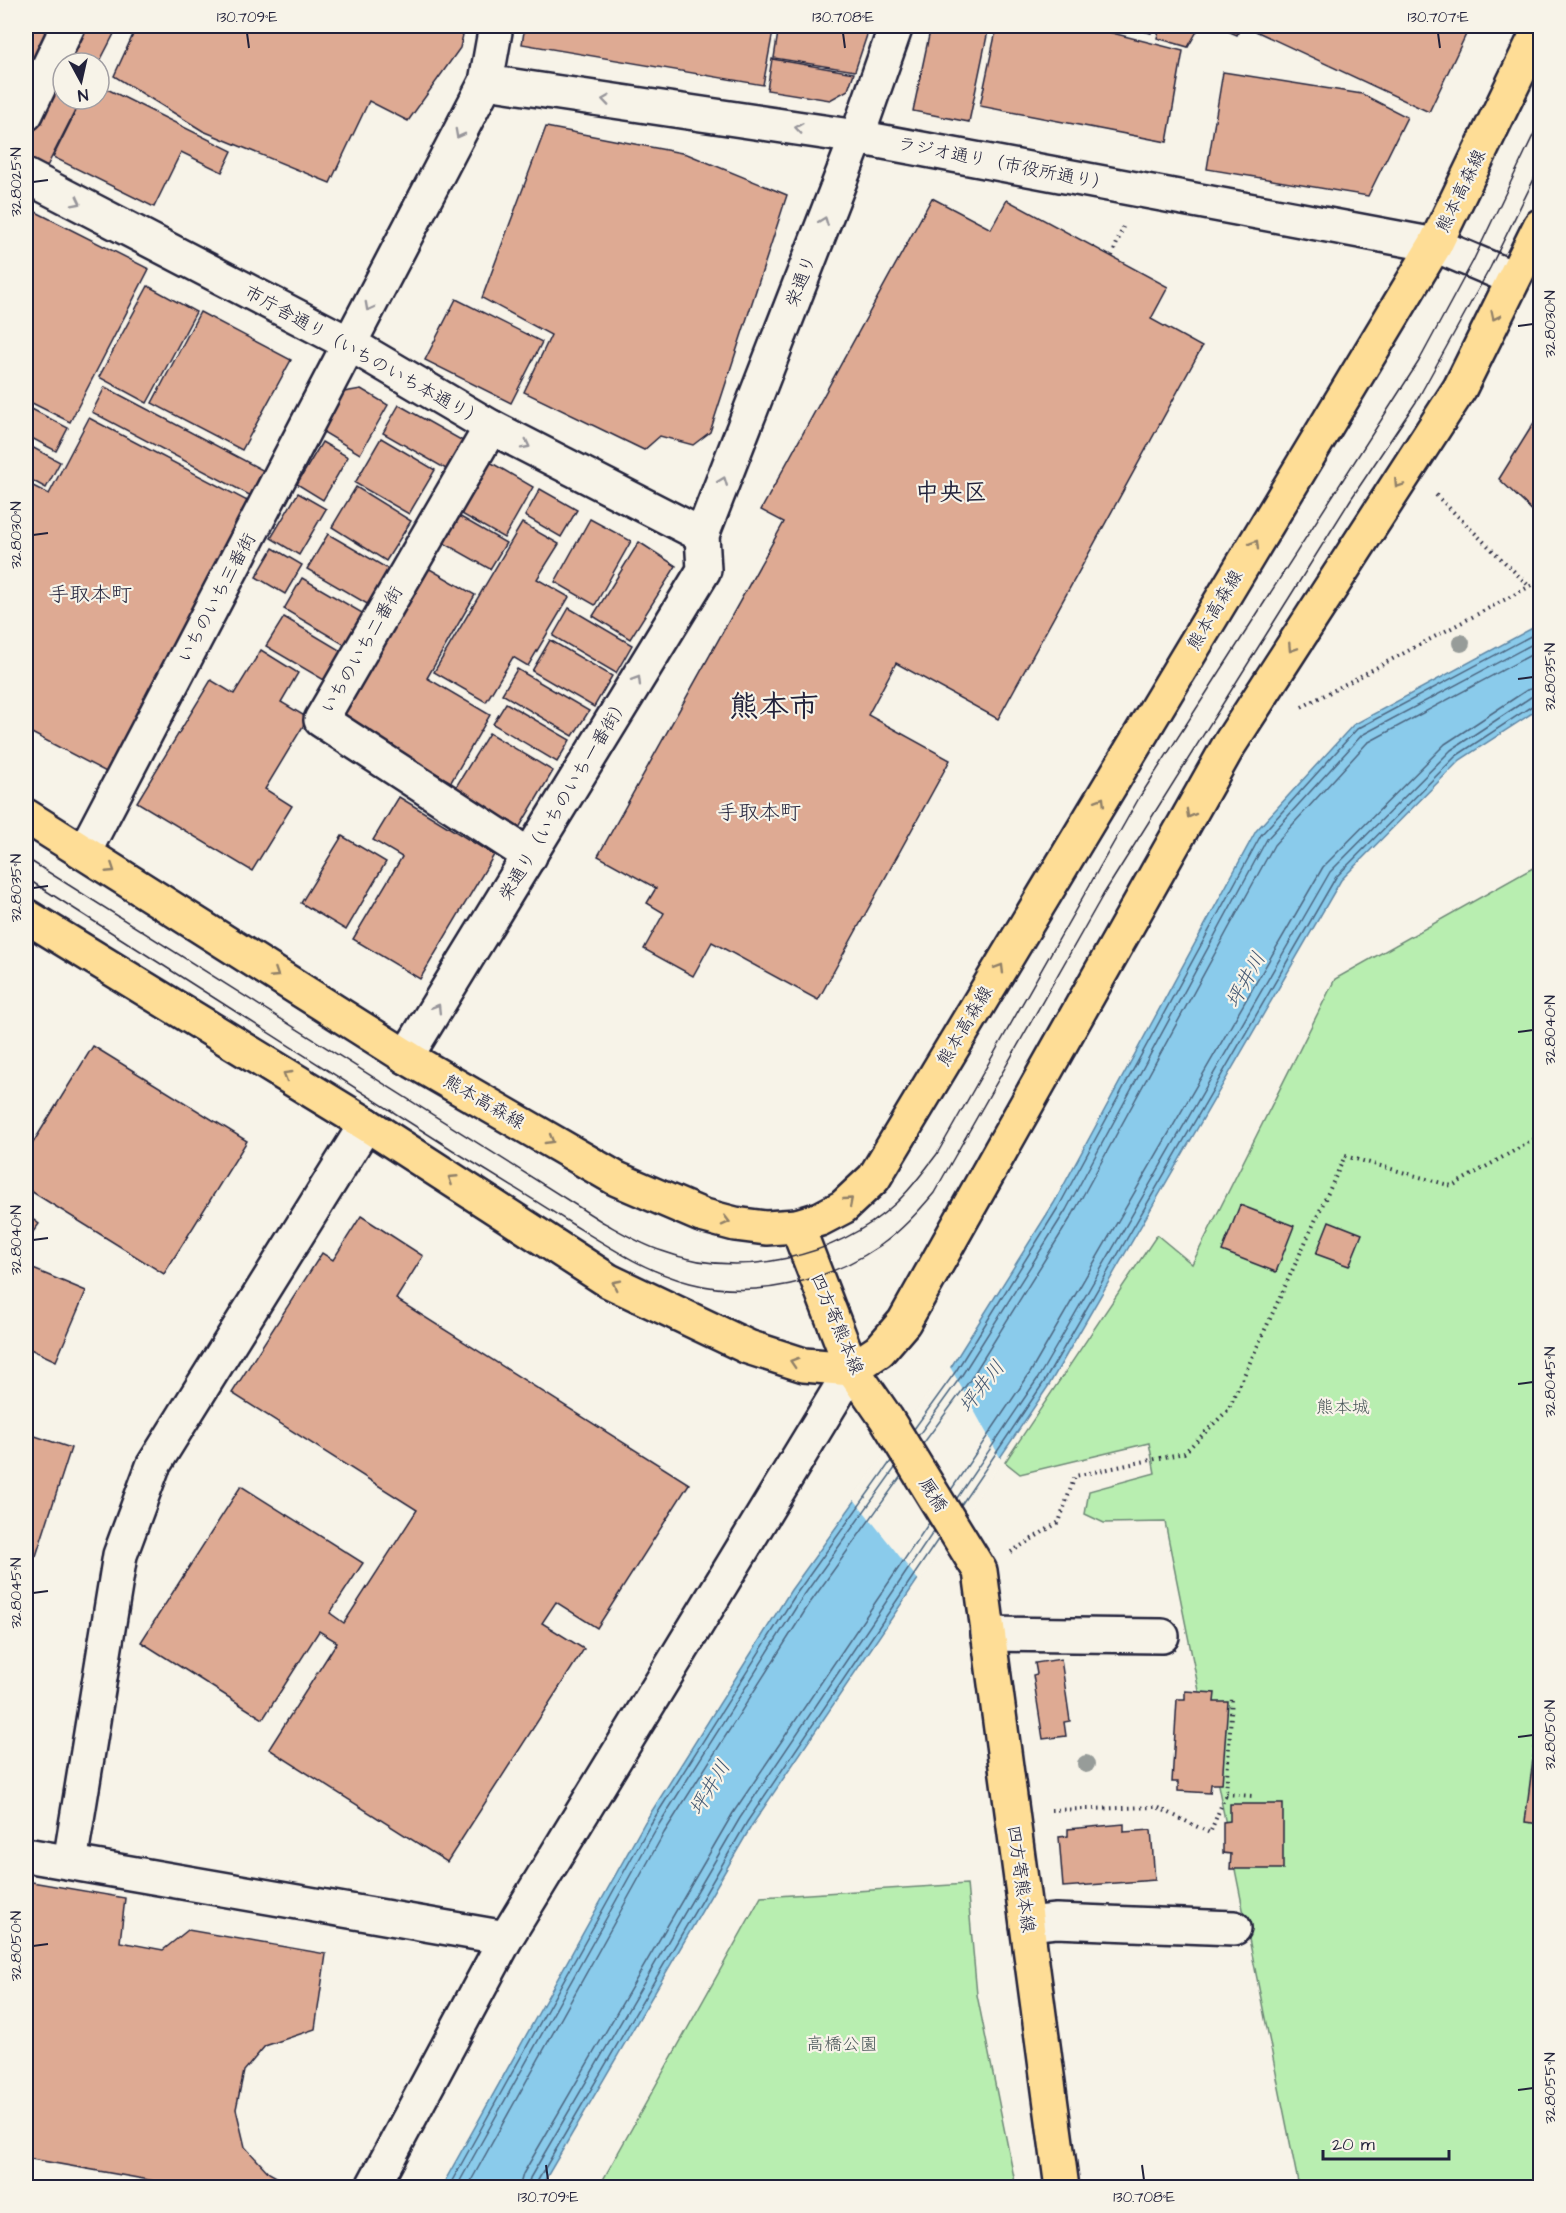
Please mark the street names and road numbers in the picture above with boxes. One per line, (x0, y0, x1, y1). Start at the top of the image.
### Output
street label: ラジオ通り（市役所通り） (896, 131, 1112, 197)
street label: 熊本高森線 (1430, 145, 1492, 237)
street label: 栄通り (780, 251, 822, 311)
street label: 市庁舎通り（いちのいち本通り） (240, 280, 488, 432)
street label: いちのいち三番街 (172, 529, 262, 667)
street label: 熊本高森線 (1181, 565, 1249, 655)
street label: いちのいち二番街 (315, 581, 409, 719)
street label: 栄通り（いちのいち一番街） (493, 692, 635, 906)
street label: 熊本高森線 (931, 981, 999, 1071)
street label: 熊本高森線 (439, 1069, 529, 1135)
street label: 四方寄熊本線 (804, 1269, 870, 1379)
street label: 厩橋 (913, 1473, 953, 1517)
street label: 四方寄熊本線 (1001, 1824, 1041, 1934)

